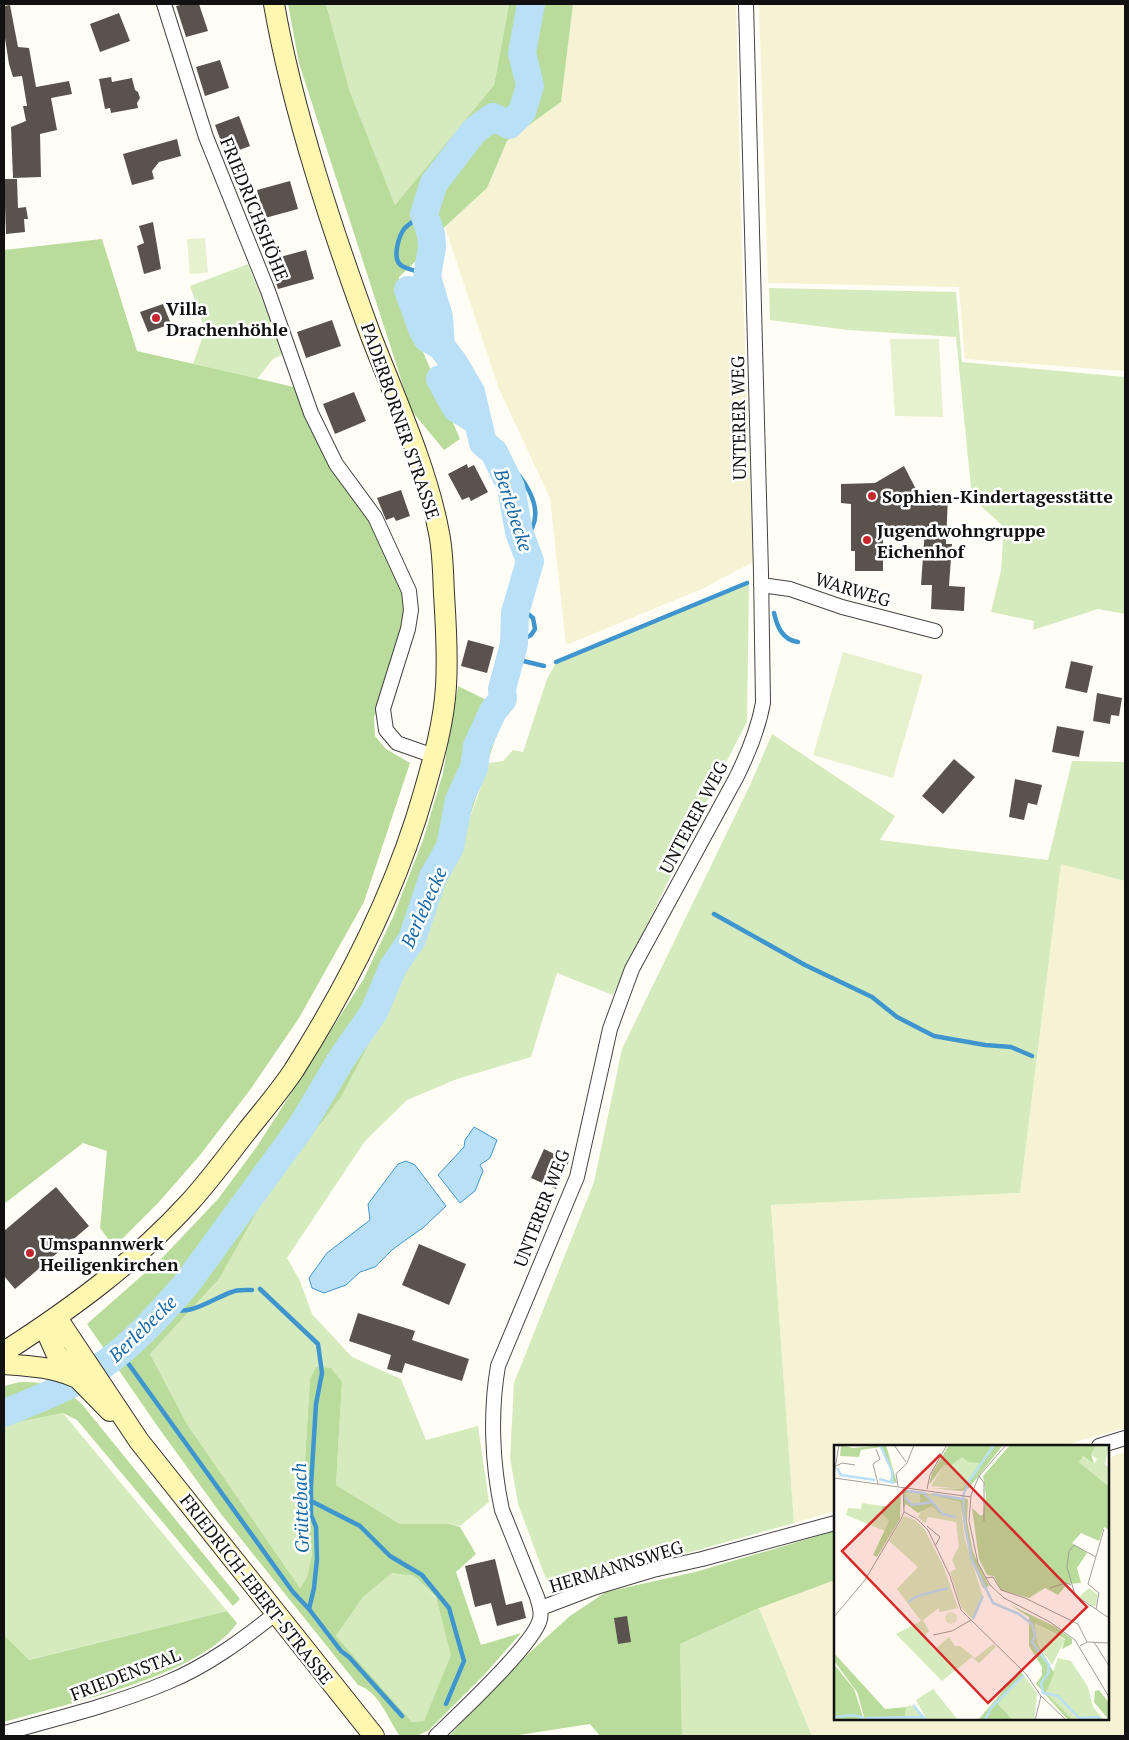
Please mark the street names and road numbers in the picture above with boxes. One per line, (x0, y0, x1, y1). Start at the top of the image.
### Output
street label: FRIEDRICHSHÖHE (215, 134, 295, 284)
street label: PADERBORNER STRASSE (356, 320, 446, 522)
street label: UNTERER WEG (725, 355, 751, 480)
street label: WARWEG (812, 566, 894, 612)
street label: UNTERER WEG (653, 756, 733, 878)
street label: UNTERER WEG (508, 1145, 575, 1270)
street label: FRIEDRICH-EBERT-STRASSE (175, 1489, 339, 1689)
street label: HERMANNSWEG (546, 1534, 686, 1598)
street label: FRIEDENSTAL (67, 1642, 184, 1706)

